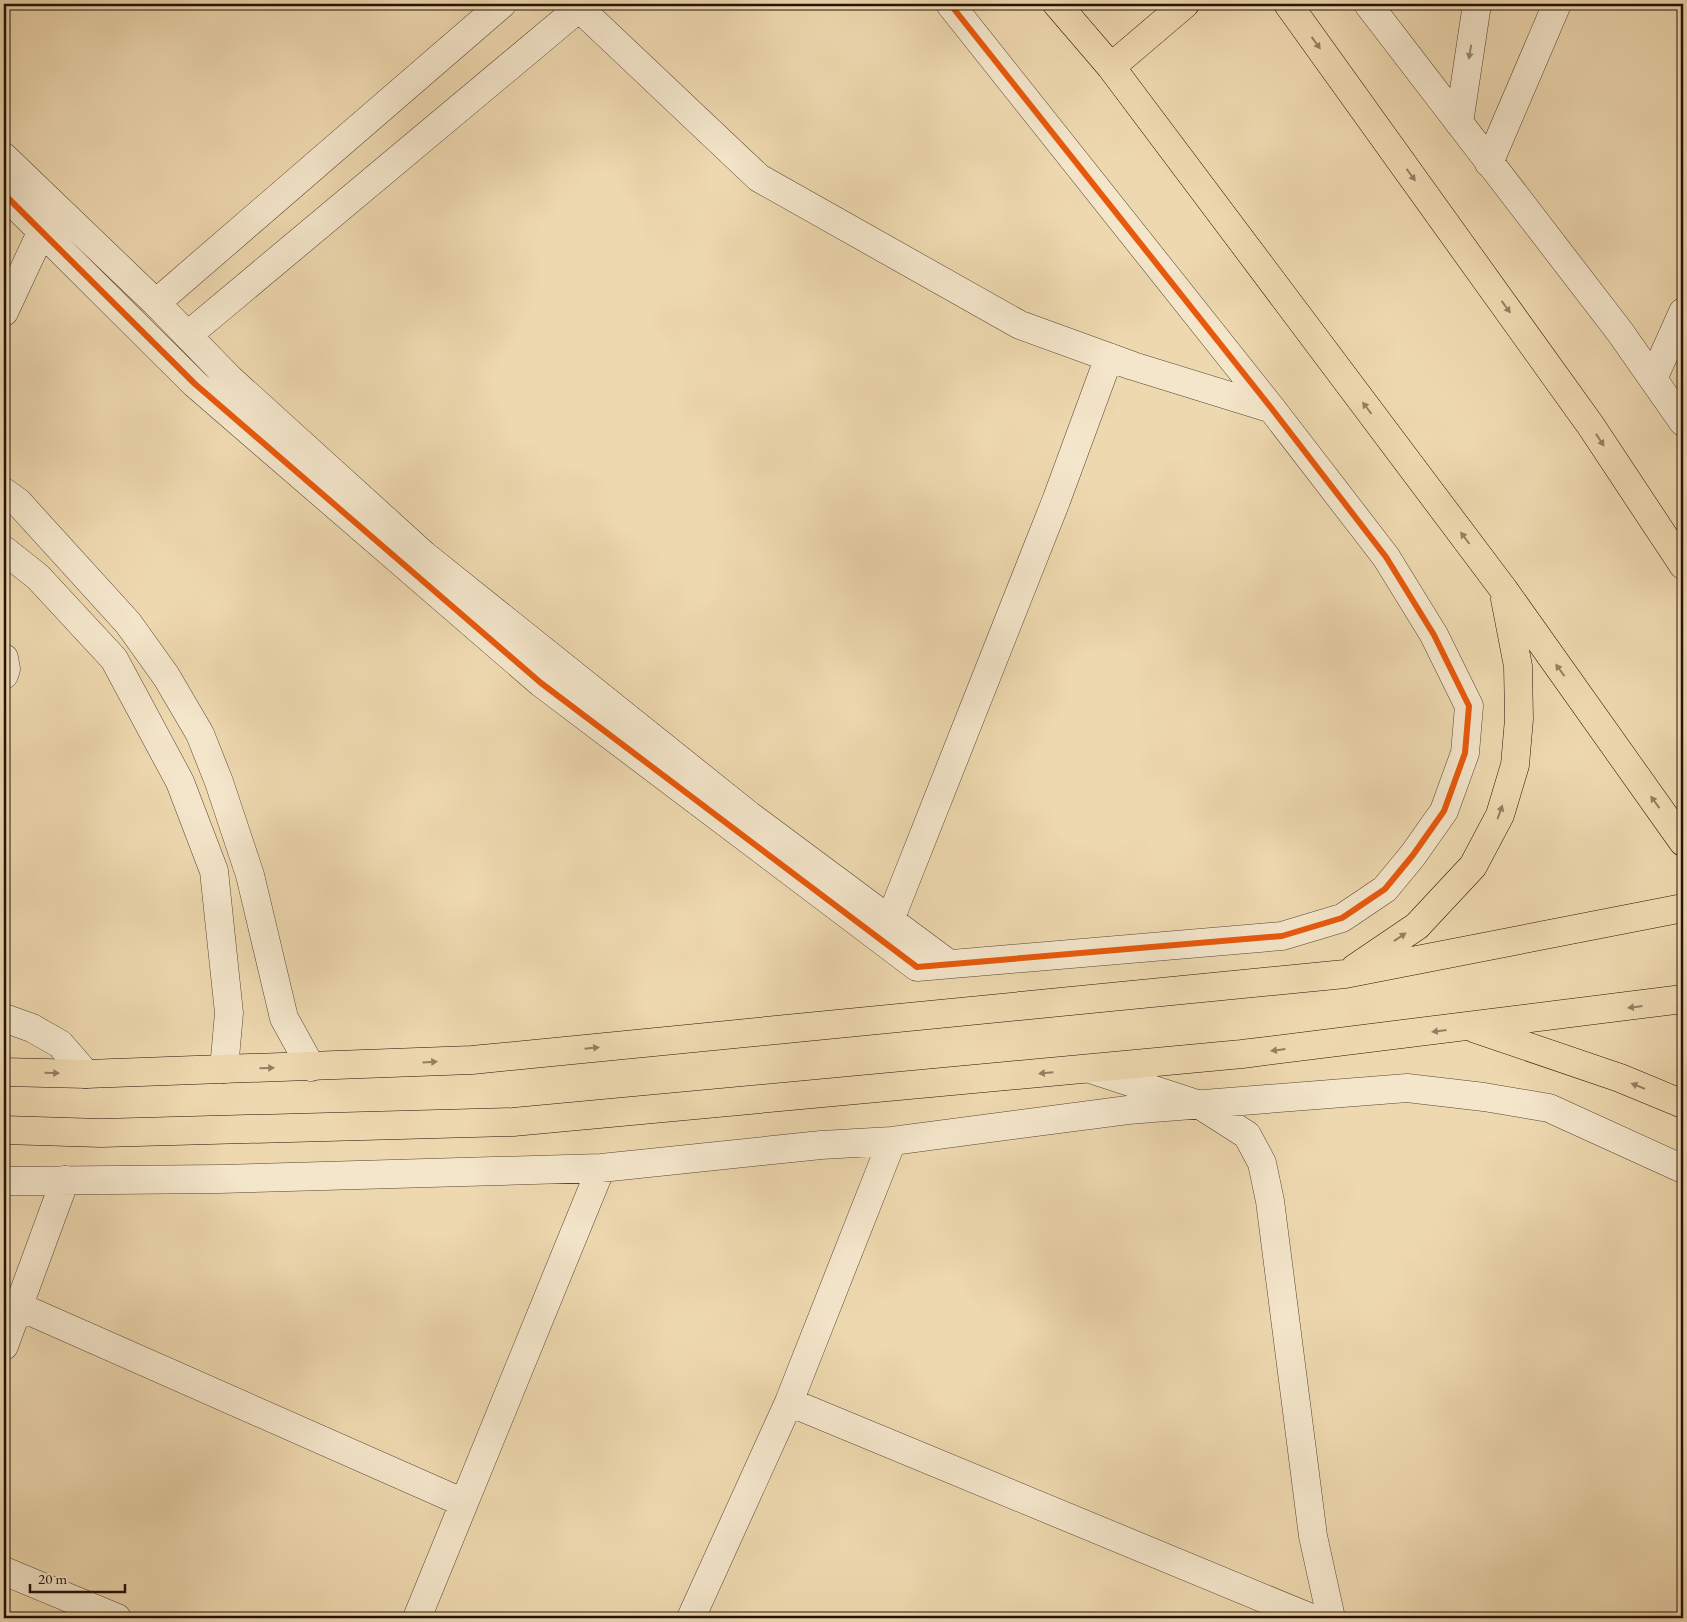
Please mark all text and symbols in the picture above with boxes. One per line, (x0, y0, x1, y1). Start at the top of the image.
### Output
one-way arrow (1311, 36, 1321, 50)
one-way arrow (1466, 44, 1474, 60)
one-way arrow (1406, 168, 1416, 182)
one-way arrow (1501, 300, 1511, 314)
one-way arrow (1362, 402, 1373, 415)
one-way arrow (1595, 433, 1605, 446)
one-way arrow (1460, 531, 1470, 545)
one-way arrow (1555, 664, 1566, 677)
one-way arrow (1650, 795, 1660, 809)
one-way arrow (1496, 804, 1504, 819)
one-way arrow (1394, 932, 1407, 942)
one-way arrow (1627, 1003, 1643, 1011)
one-way arrow (1431, 1027, 1447, 1035)
one-way arrow (584, 1044, 600, 1052)
one-way arrow (1269, 1046, 1285, 1054)
one-way arrow (422, 1057, 438, 1065)
one-way arrow (260, 1064, 276, 1072)
one-way arrow (1038, 1069, 1054, 1077)
one-way arrow (45, 1070, 61, 1078)
one-way arrow (1631, 1081, 1645, 1089)
scale bar (30, 1562, 125, 1594)
text: 20 m (38, 1569, 67, 1588)

